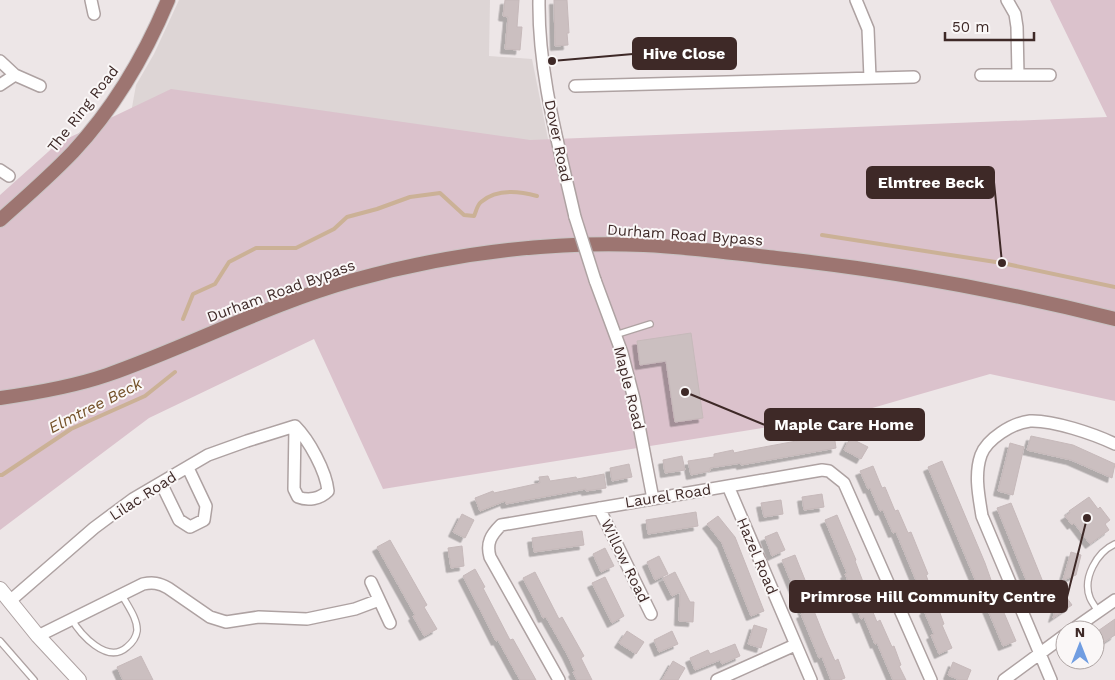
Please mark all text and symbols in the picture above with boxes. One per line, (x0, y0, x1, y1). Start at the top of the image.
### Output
scale bar (945, 10, 1034, 42)
text: 50 m (952, 18, 989, 36)
callout: Hive Close (633, 38, 736, 69)
text: Hive Close (643, 44, 725, 63)
street label: The Ring Road (44, 62, 122, 156)
street label: Dover Road (540, 98, 576, 184)
callout: Elmtree Beck (867, 167, 994, 198)
text: Elmtree Beck (878, 173, 984, 192)
street label: Durham Road Bypass (606, 221, 764, 249)
street label: Durham Road Bypass (204, 256, 358, 326)
street label: Maple Road (610, 344, 648, 432)
water label: Elmtree Beck (45, 373, 146, 437)
callout: Maple Care Home (765, 409, 924, 440)
text: Maple Care Home (774, 415, 914, 434)
street label: Lilac Road (106, 468, 180, 524)
street label: Laurel Road (624, 480, 712, 512)
street label: Hazel Road (733, 515, 781, 597)
street label: Willow Road (597, 516, 653, 606)
callout: Primrose Hill Community Centre (790, 581, 1067, 612)
text: Primrose Hill Community Centre (800, 587, 1056, 606)
north arrow (1055, 620, 1105, 670)
text: N (1075, 624, 1085, 640)

